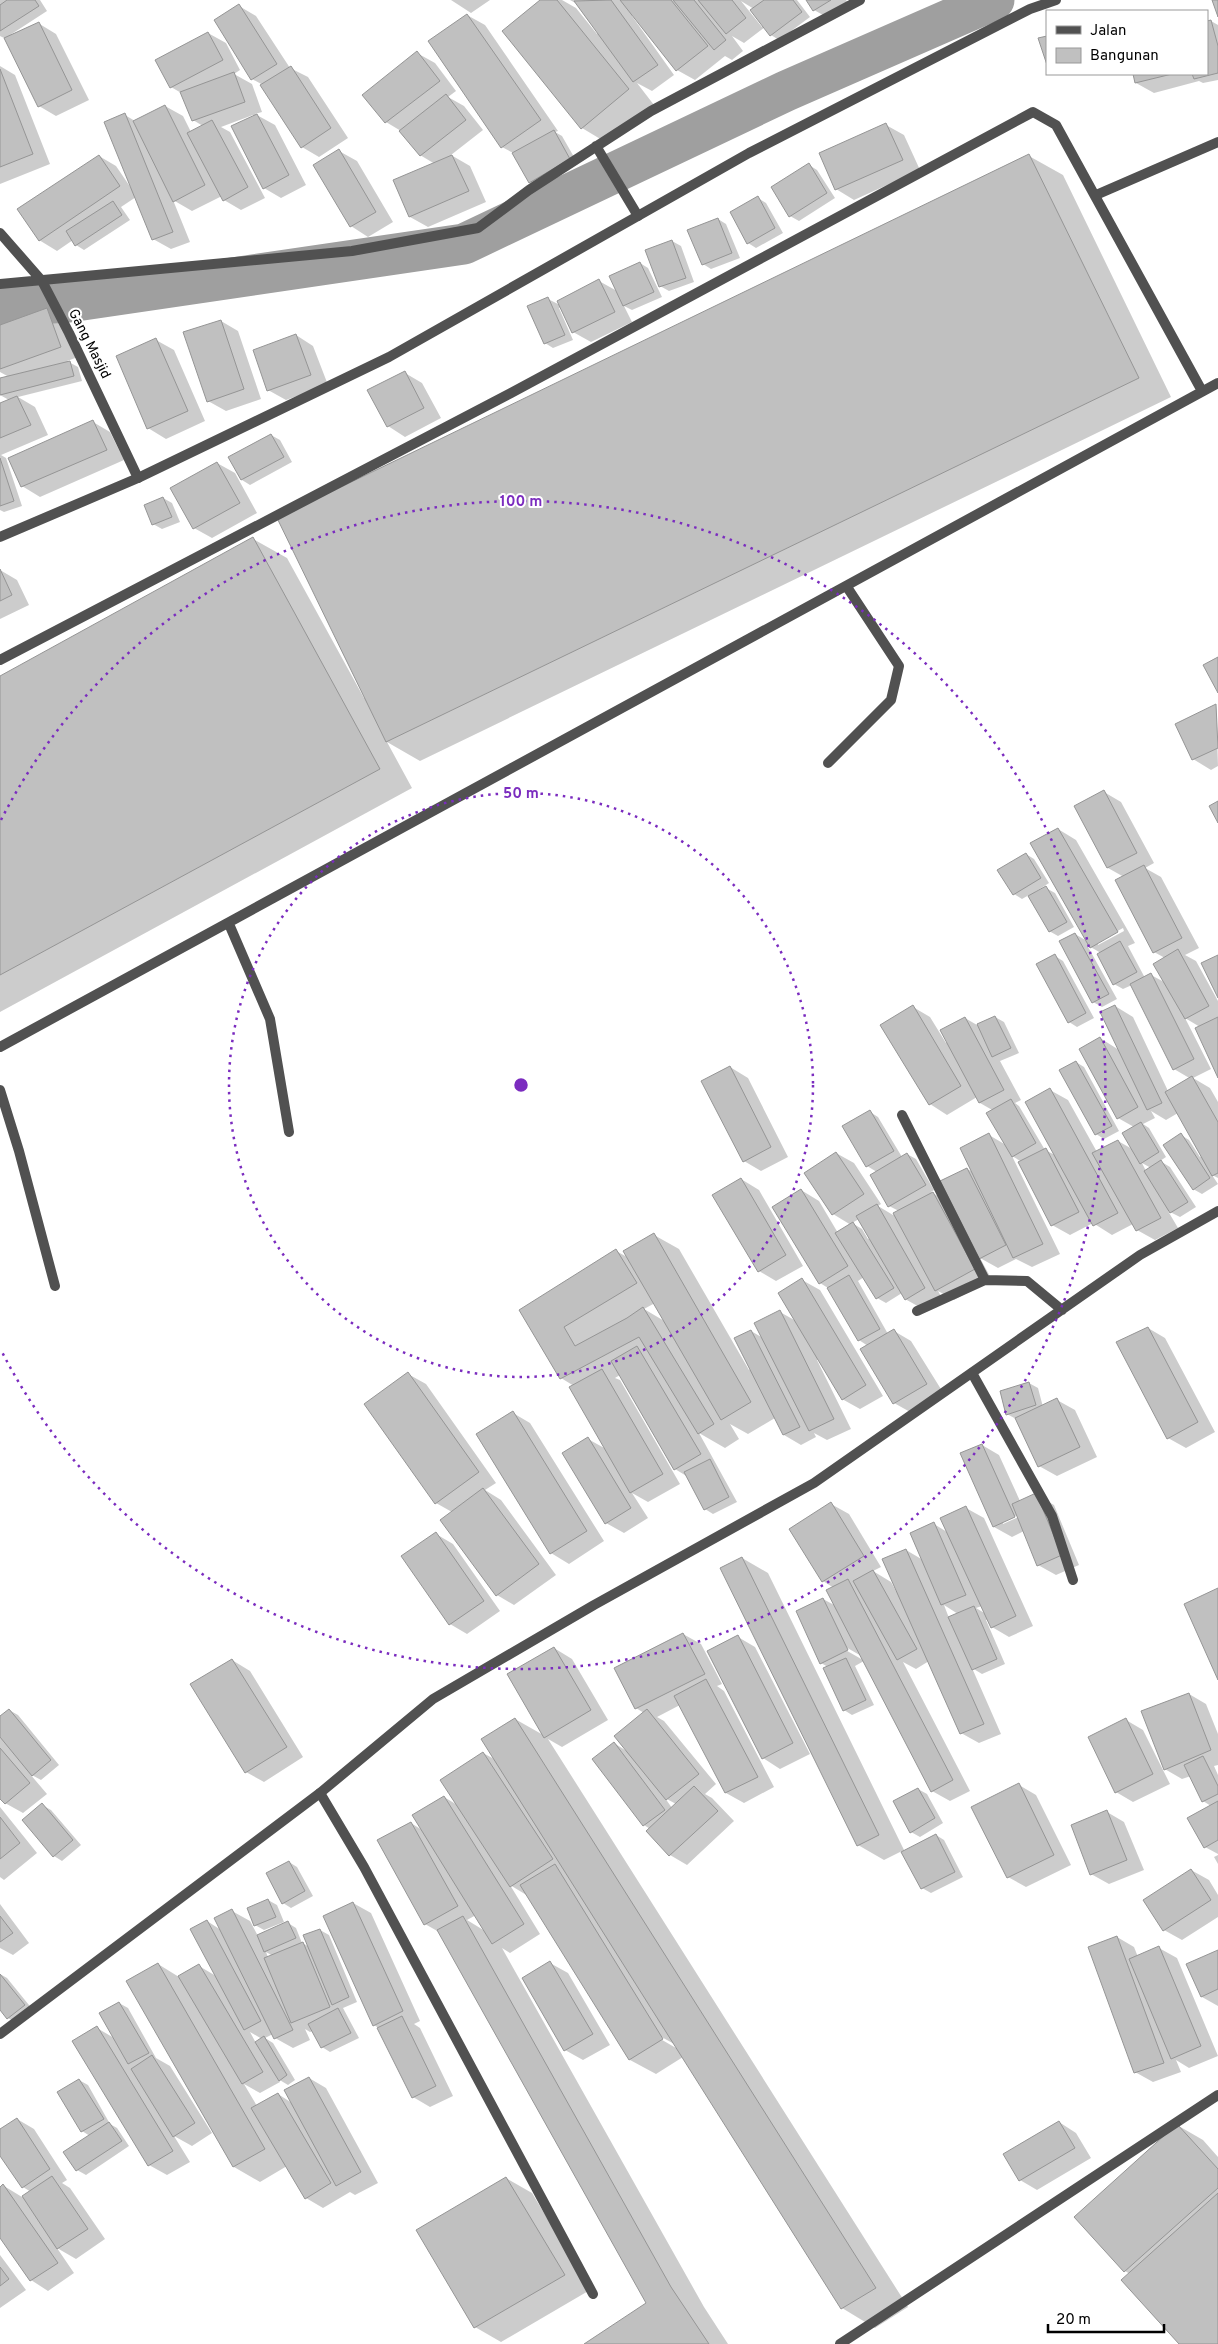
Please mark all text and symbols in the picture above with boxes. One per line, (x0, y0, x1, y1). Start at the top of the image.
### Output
legend (1046, 10, 1208, 75)
text: Jalan (1090, 22, 1127, 41)
text: Bangunan (1090, 47, 1159, 66)
street label: Gang Masjid (64, 306, 114, 382)
text: 100 m (500, 493, 542, 512)
text: 50 m (503, 785, 539, 804)
centre of rings (512, 1076, 530, 1094)
scale bar (1048, 2302, 1164, 2334)
text: 20 m (1056, 2311, 1091, 2330)

